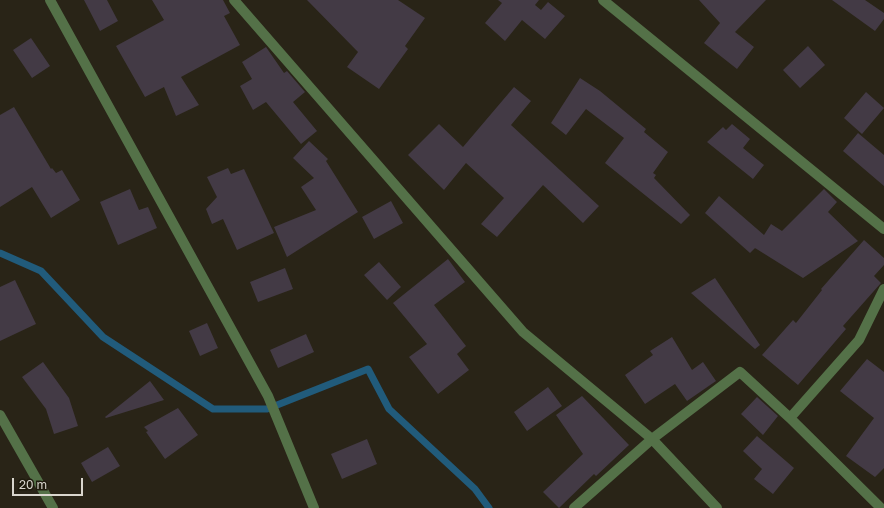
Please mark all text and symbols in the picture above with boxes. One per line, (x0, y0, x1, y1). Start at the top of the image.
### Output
scale bar (14, 470, 85, 496)
text: 20 m (19, 477, 47, 492)

